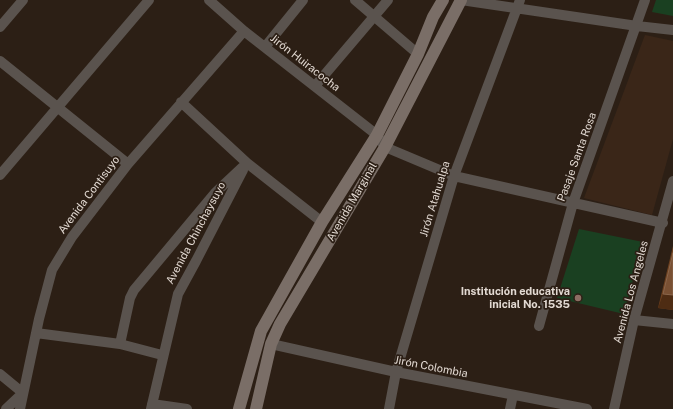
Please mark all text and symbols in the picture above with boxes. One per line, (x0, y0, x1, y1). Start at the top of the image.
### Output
street label: Jirón Huiracocha (268, 32, 342, 94)
street label: Pasaje Santa Rosa (555, 111, 599, 203)
street label: Avenida Contisuyo (55, 153, 123, 237)
street label: Jirón Atahualpa (417, 159, 453, 239)
street label: Avenida Marginal (324, 160, 380, 244)
street label: Avenida Chinchaysuyo (163, 180, 229, 286)
street label: Avenida Los Angeles (611, 239, 651, 345)
place label: Institución educativa inicial No. 1535 (461, 285, 570, 311)
marker: Institución educativa inicial No. 1535 (573, 293, 583, 303)
street label: Jirón Colombia (393, 353, 469, 381)

